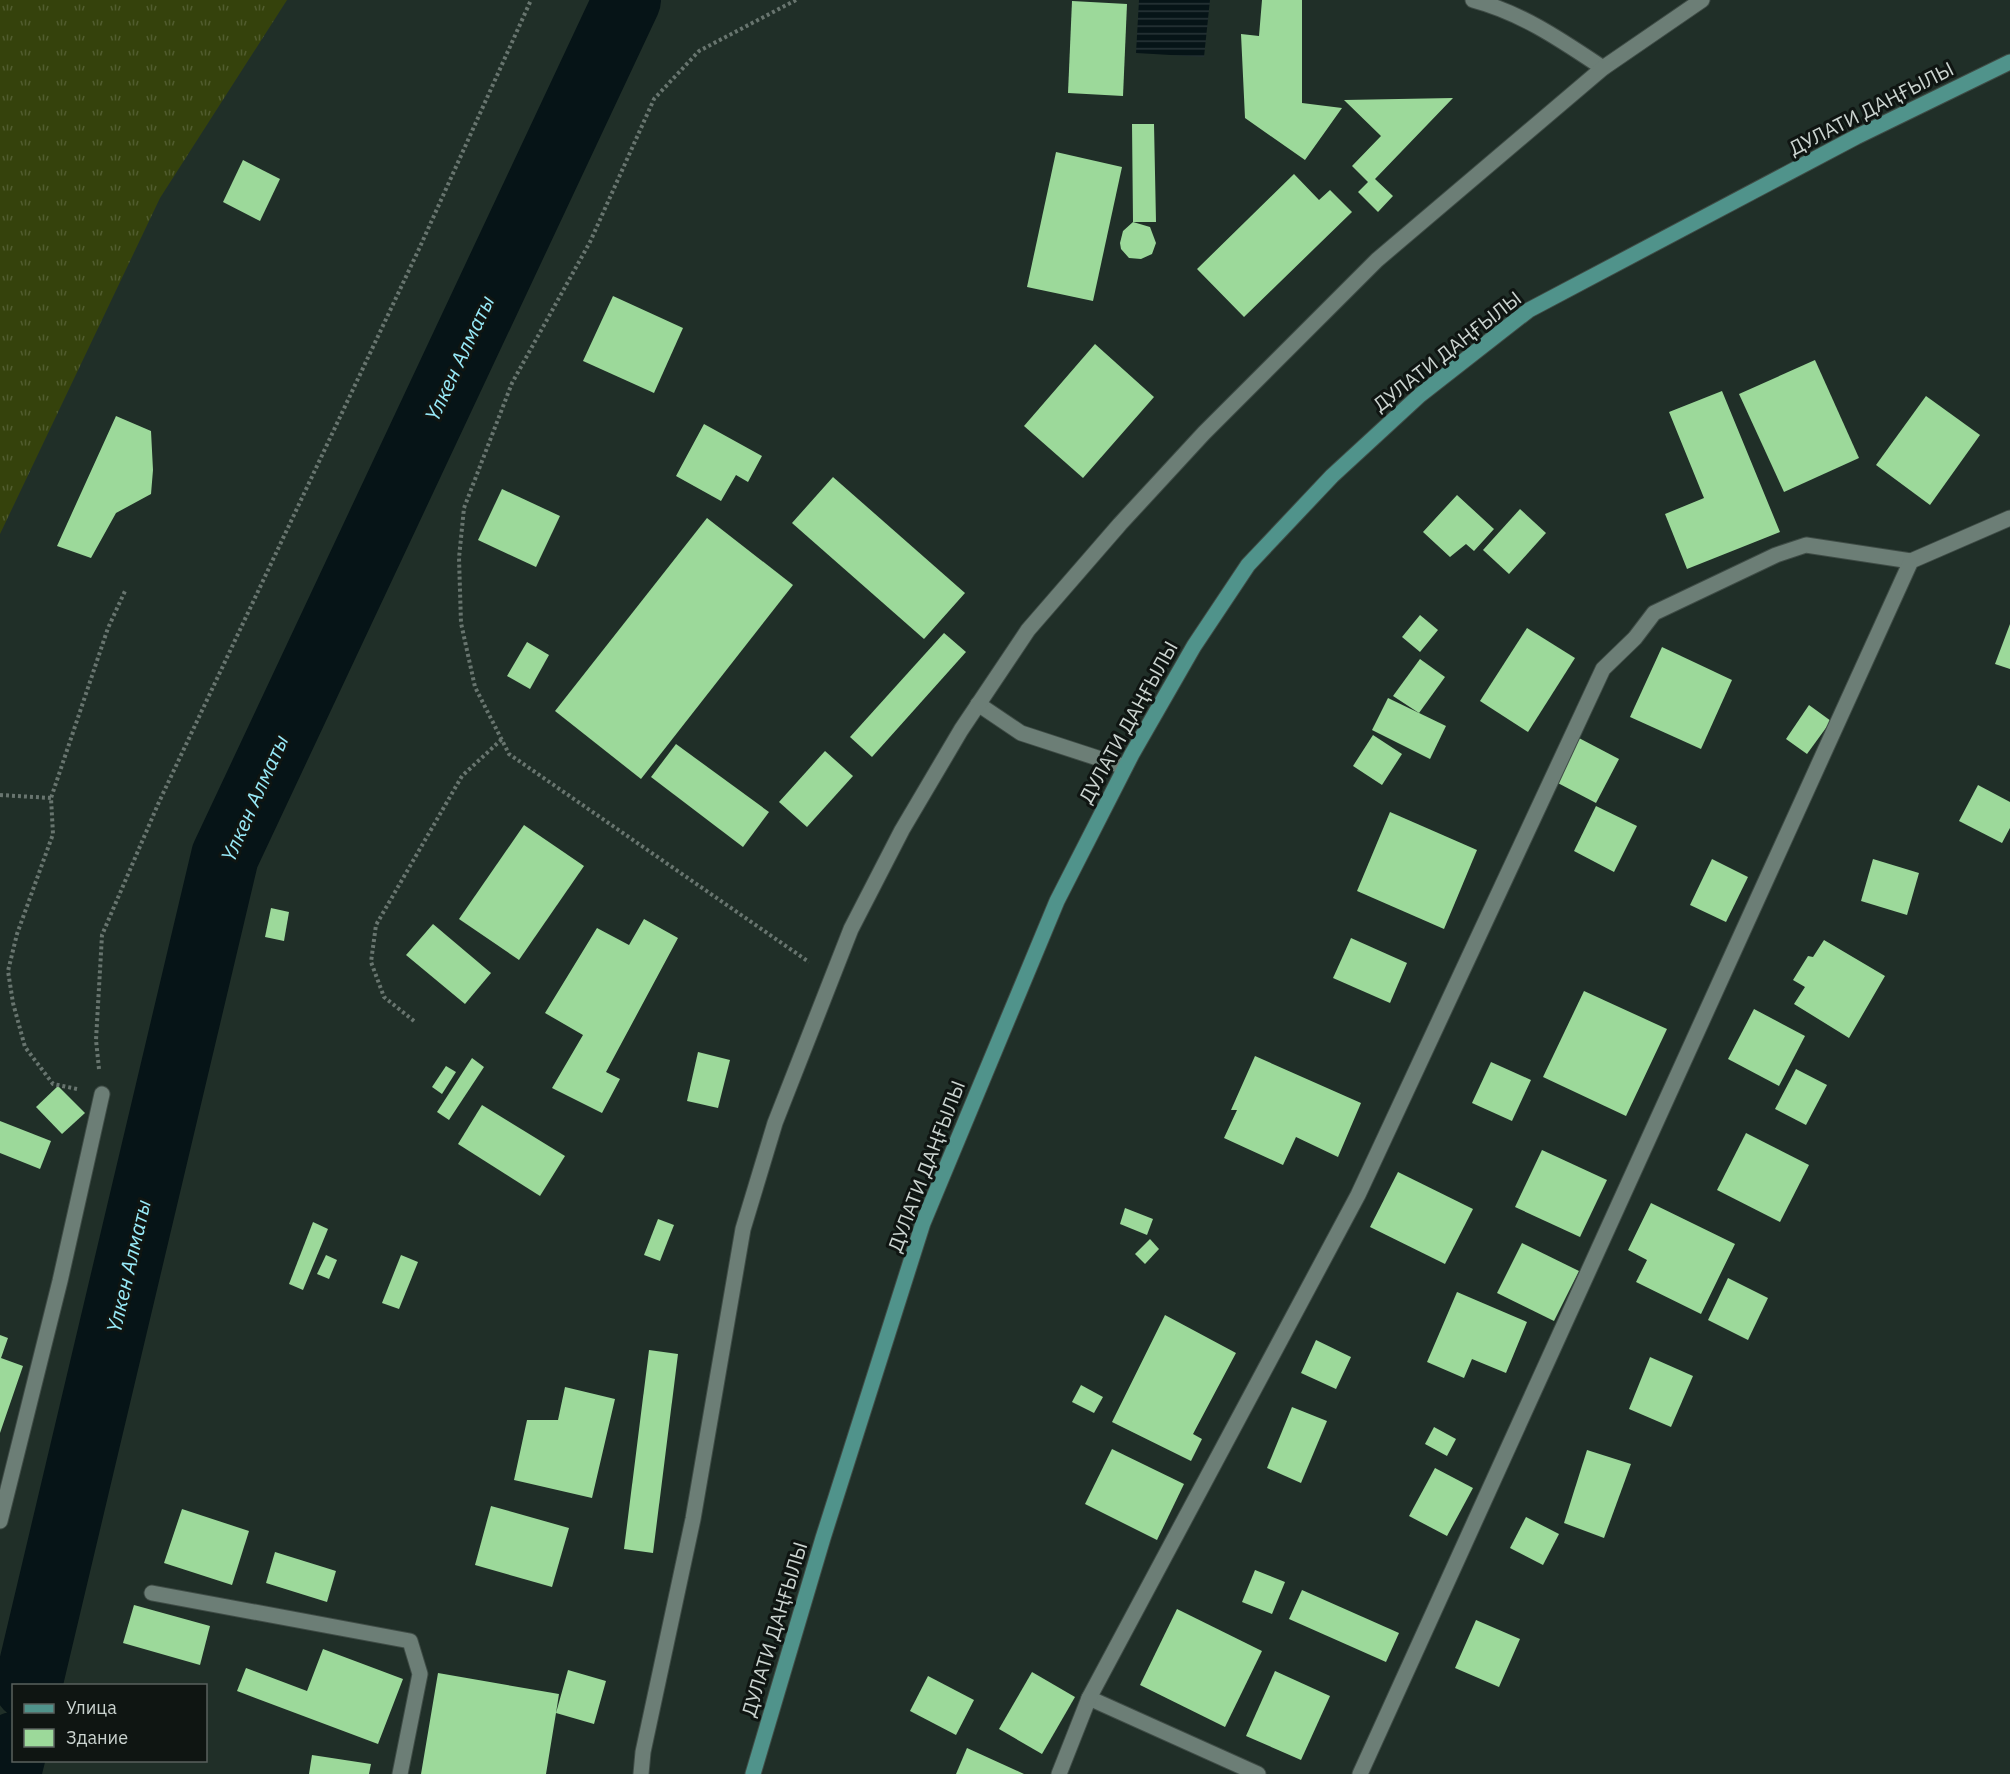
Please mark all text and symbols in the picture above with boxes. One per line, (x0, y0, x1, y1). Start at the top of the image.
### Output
street label: ДУЛАТИ ДАҢҒЫЛЫ (1784, 55, 1958, 161)
street label: ДУЛАТИ ДАҢҒЫЛЫ (1367, 284, 1527, 418)
water label: Үлкен Алматы (418, 290, 500, 426)
street label: ДУЛАТИ ДАҢҒЫЛЫ (1072, 636, 1184, 808)
water label: Үлкен Алматы (214, 730, 294, 866)
street label: ДУЛАТИ ДАҢҒЫЛЫ (881, 1076, 971, 1256)
water label: Үлкен Алматы (99, 1197, 157, 1335)
street label: ДУЛАТИ ДАҢҒЫЛЫ (735, 1538, 813, 1720)
legend (12, 1684, 207, 1762)
text: Улица (66, 1696, 117, 1719)
text: Здание (66, 1726, 128, 1749)

